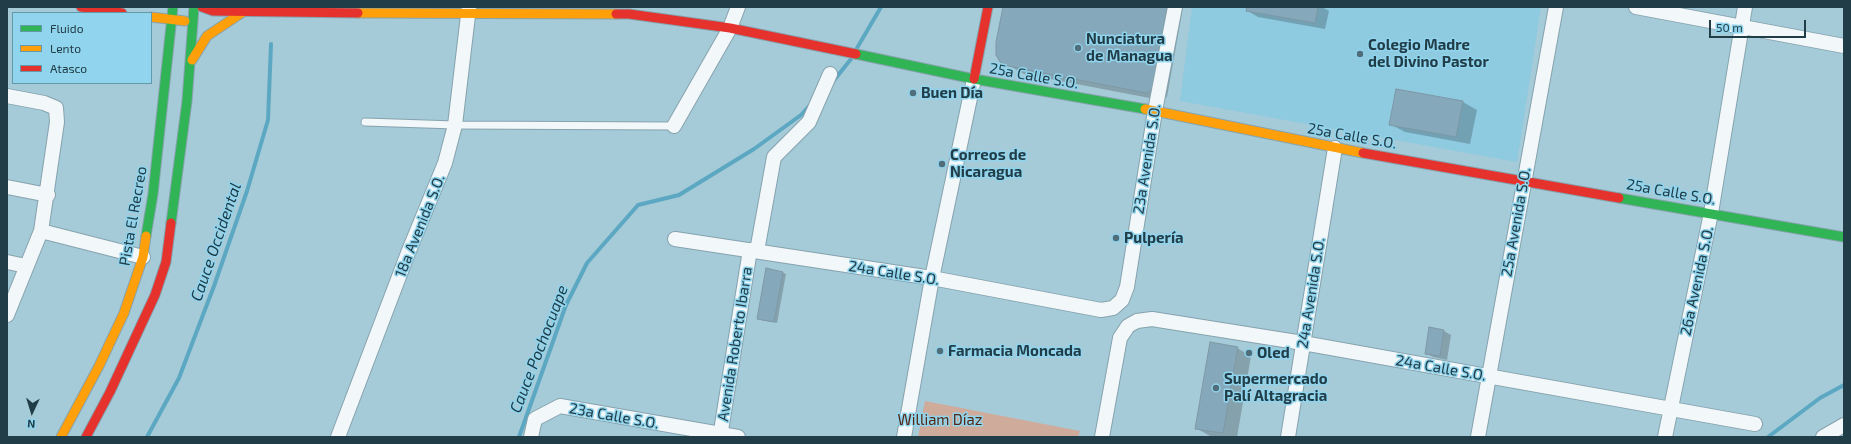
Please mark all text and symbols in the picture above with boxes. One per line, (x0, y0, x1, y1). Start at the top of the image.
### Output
legend (12, 12, 152, 84)
scale bar (1711, 12, 1808, 38)
text: 50 m (1716, 20, 1743, 34)
text: Fluido (50, 21, 84, 35)
place label: Nunciatura de Managua (1086, 30, 1173, 65)
place label: Colegio Madre del Divino Pastor (1368, 36, 1489, 71)
text: Lento (50, 41, 81, 55)
marker: Nunciatura de Managua (1073, 43, 1083, 53)
marker: Colegio Madre del Divino Pastor (1355, 49, 1365, 59)
street label: 25a Calle S.O. (988, 59, 1080, 93)
text: Atasco (50, 61, 87, 75)
place label: Buen Día (921, 84, 983, 102)
marker: Buen Día (908, 88, 918, 98)
street label: 23a Avenida S.O. (1129, 103, 1165, 215)
street label: 25a Calle S.O. (1306, 119, 1398, 153)
place label: Correos de Nicaragua (950, 146, 1026, 181)
marker: Correos de Nicaragua (937, 159, 947, 169)
street label: Pista El Recreo (115, 165, 151, 267)
street label: 25a Avenida S.O. (1498, 166, 1534, 278)
street label: 18a Avenida S.O. (391, 172, 449, 280)
street label: 25a Calle S.O. (1625, 175, 1717, 209)
water label: Cauce Occidental (187, 180, 245, 304)
street label: 26a Avenida S.O. (1677, 225, 1717, 337)
place label: Pulpería (1124, 229, 1184, 247)
marker: Pulpería (1111, 233, 1121, 243)
street label: 24a Avenida S.O. (1293, 236, 1329, 350)
street label: 24a Calle S.O. (847, 257, 941, 289)
street label: Avenida Roberto Ibarra (714, 265, 756, 423)
water label: Cauce Pochocuape (506, 282, 572, 416)
place label: Farmacia Moncada (948, 342, 1082, 360)
place label: Oled (1257, 344, 1290, 362)
marker: Farmacia Moncada (935, 346, 945, 356)
marker: Oled (1244, 348, 1254, 358)
street label: 24a Calle S.O. (1394, 351, 1488, 385)
place label: Supermercado Palí Altagracia (1224, 370, 1327, 405)
marker: Supermercado Palí Altagracia (1211, 383, 1221, 393)
north arrow (12, 392, 52, 432)
street label: 23a Calle S.O. (568, 399, 660, 433)
park label: William Díaz (898, 411, 982, 429)
text: N (27, 418, 36, 431)

